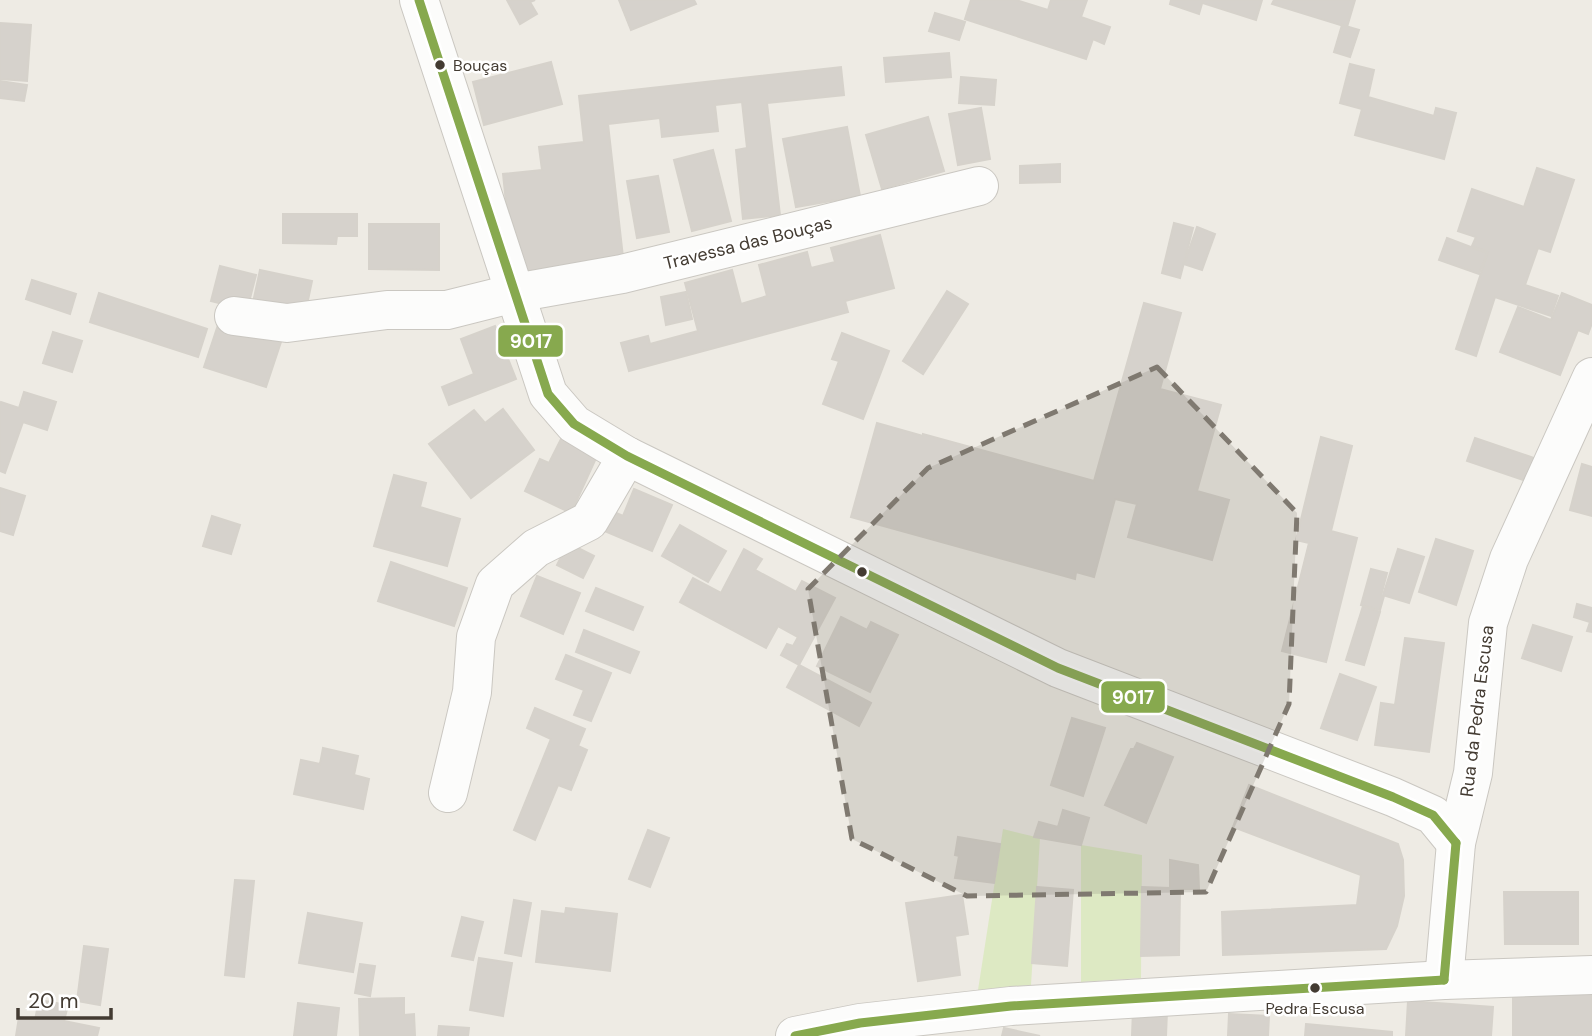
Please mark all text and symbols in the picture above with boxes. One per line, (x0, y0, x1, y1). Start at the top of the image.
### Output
place label: Bouças (453, 55, 507, 76)
marker: Bouças (433, 58, 447, 72)
street label: Travessa das Bouças (661, 210, 835, 276)
line badge: 9017 (497, 324, 564, 358)
text: 9017 (510, 329, 552, 354)
unlabelled marker (855, 565, 869, 579)
street label: Rua da Pedra Escusa (1455, 624, 1499, 798)
line badge: 9017 (1100, 680, 1166, 714)
text: 9017 (1112, 685, 1154, 710)
scale bar (18, 976, 110, 1020)
marker: Pedra Escusa (1308, 981, 1322, 995)
text: 20 m (28, 987, 79, 1015)
place label: Pedra Escusa (1266, 998, 1364, 1019)

